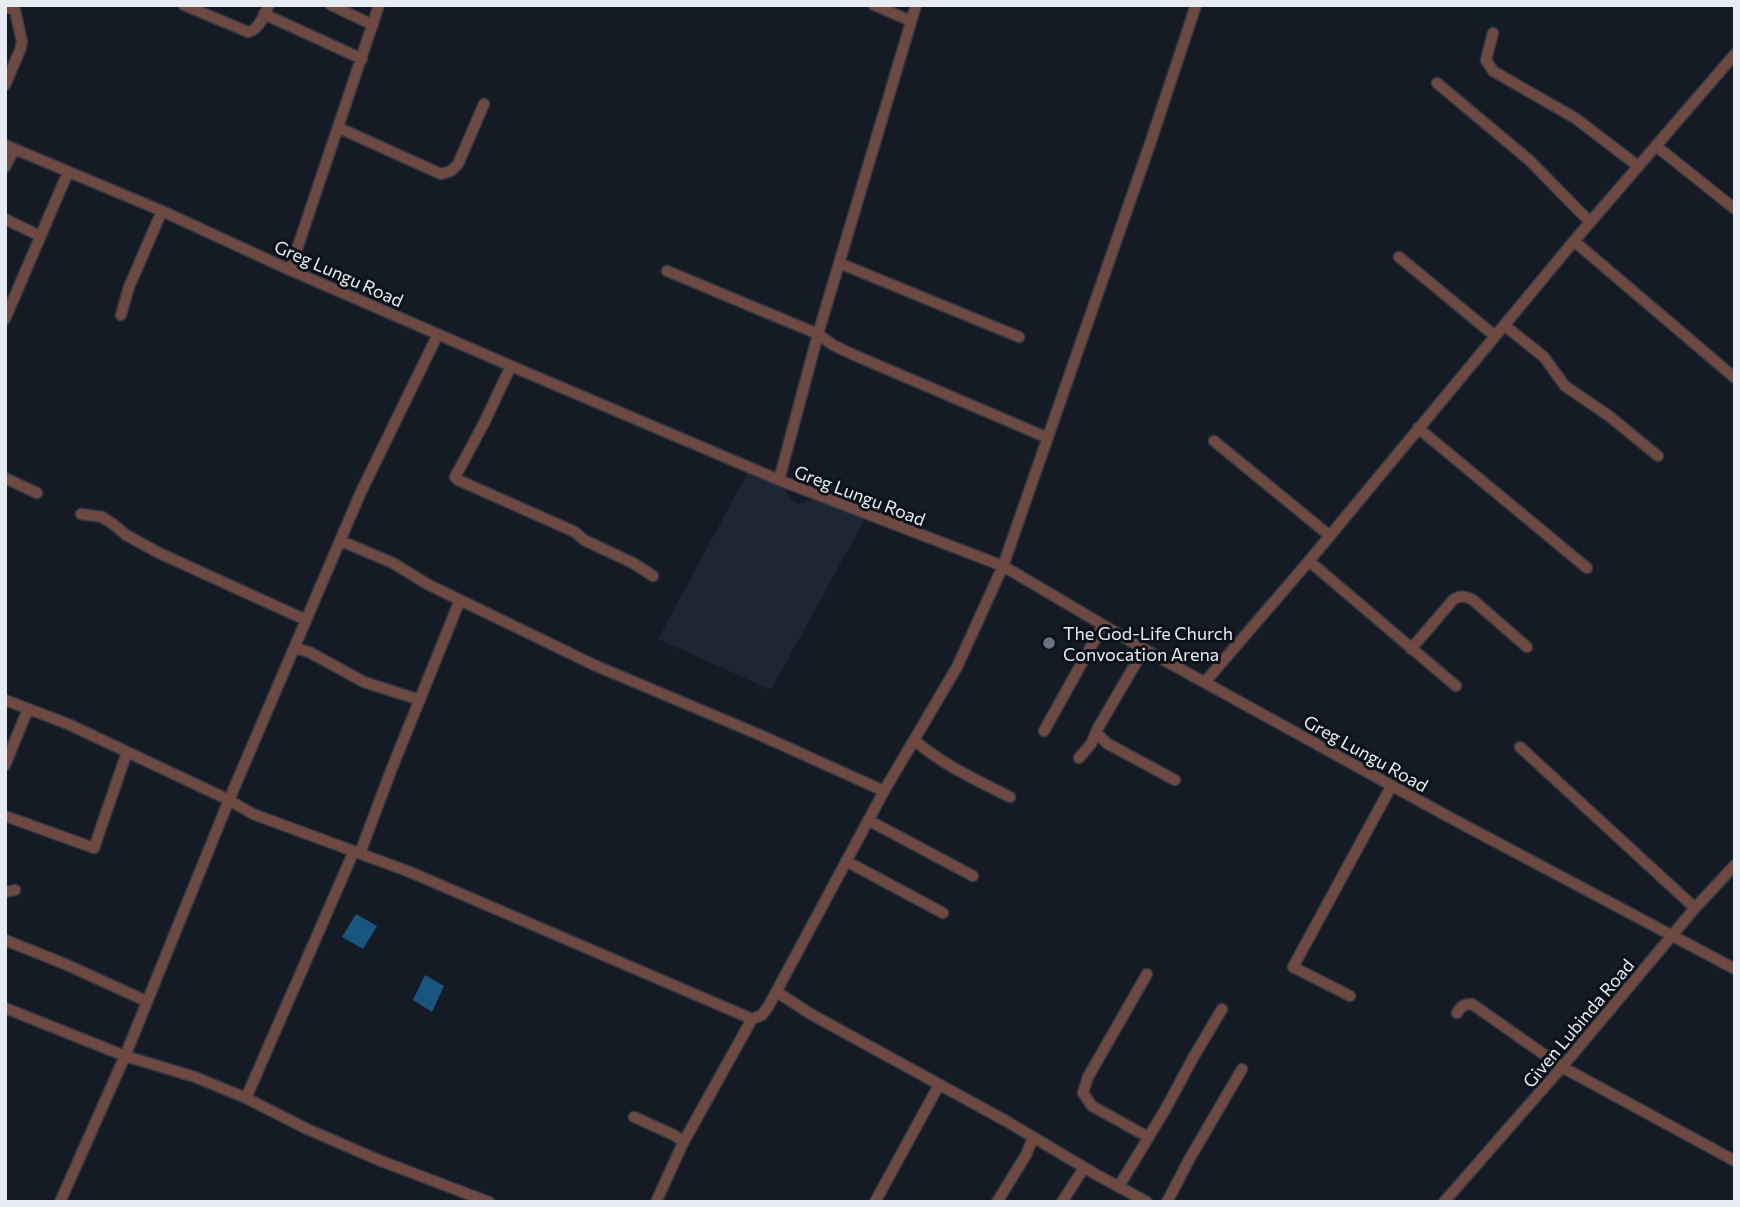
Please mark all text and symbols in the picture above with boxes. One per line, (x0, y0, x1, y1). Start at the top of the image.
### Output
street label: Greg Lungu Road (271, 235, 407, 311)
street label: Greg Lungu Road (791, 460, 929, 530)
place label: The God-Life Church Convocation Arena (1063, 622, 1233, 665)
marker: The God-Life Church Convocation Arena (1041, 635, 1057, 651)
street label: Greg Lungu Road (1300, 710, 1432, 796)
street label: Given Lubinda Road (1518, 954, 1638, 1092)

